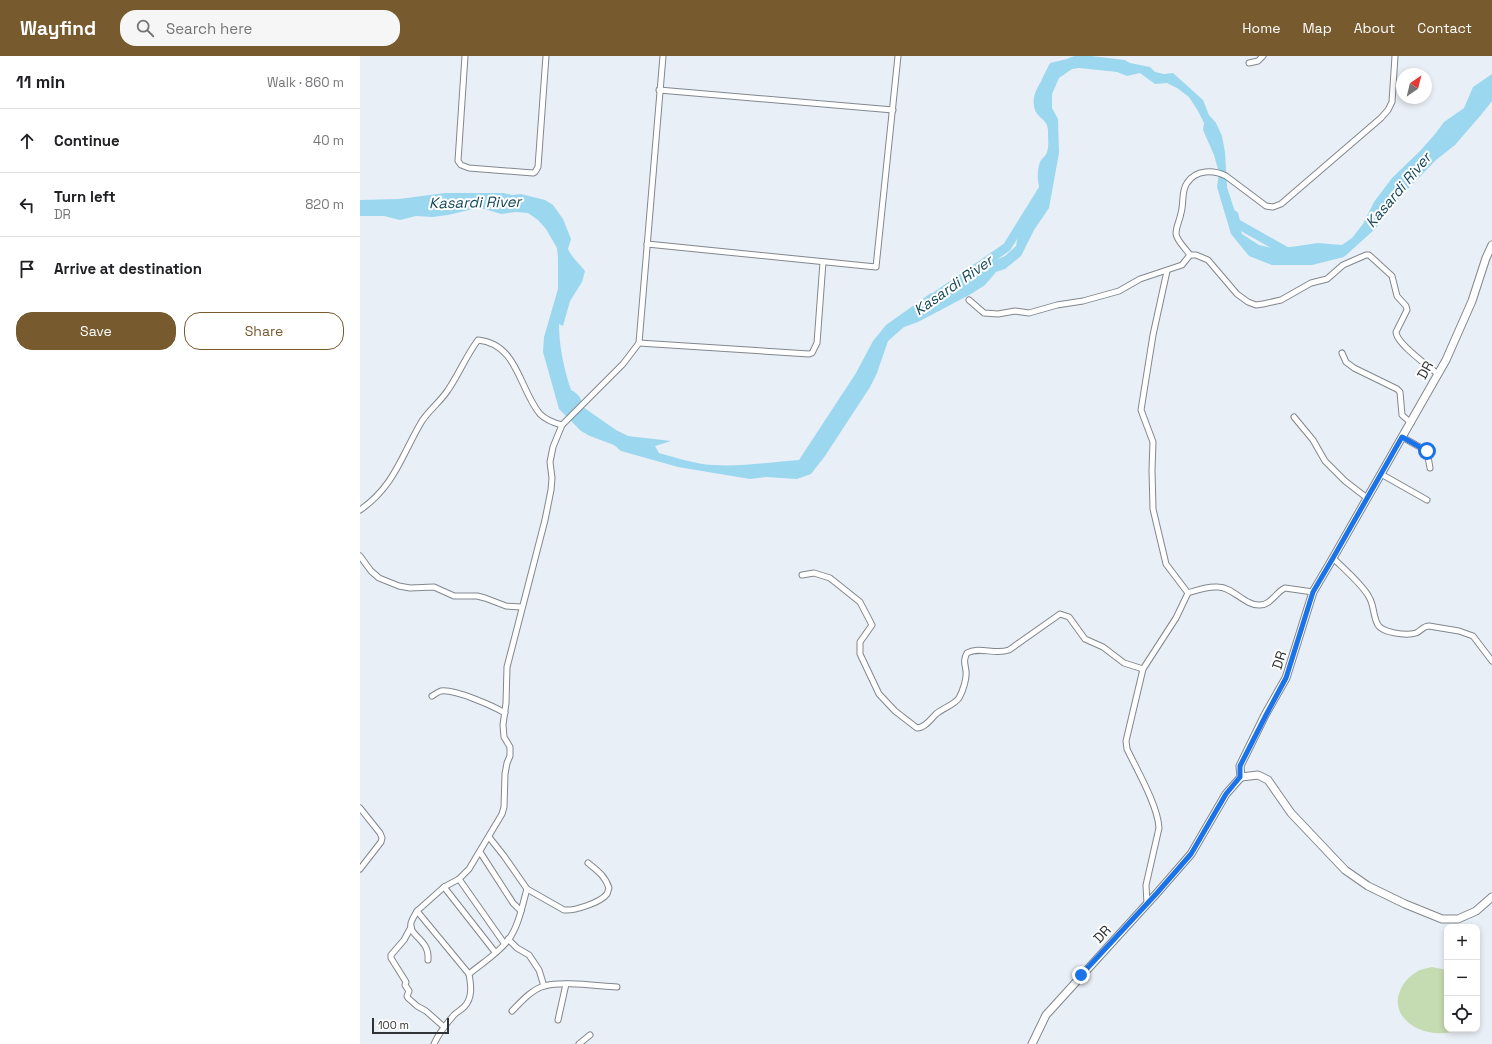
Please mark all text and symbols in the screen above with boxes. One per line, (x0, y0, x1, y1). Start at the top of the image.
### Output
search box (120, 10, 400, 46)
text: Wayfind (20, 16, 96, 41)
icon: search (134, 17, 156, 39)
text: Search here (166, 19, 252, 38)
text: Home (1242, 19, 1280, 37)
text: Map (1302, 19, 1332, 37)
text: About (1354, 19, 1395, 37)
text: Contact (1417, 19, 1472, 37)
north arrow (1396, 68, 1432, 104)
text: 11 min (16, 71, 65, 93)
text: Walk · 860 m (267, 74, 344, 91)
icon: ahead (16, 130, 38, 152)
text: Continue (54, 131, 120, 150)
text: 40 m (313, 132, 344, 149)
water label: Kasardi River (1361, 148, 1436, 231)
text: Turn left (54, 187, 116, 206)
water label: Kasardi River (429, 192, 523, 212)
icon: left (16, 194, 38, 216)
text: 820 m (305, 196, 344, 213)
text: DR (54, 206, 71, 223)
water label: Kasardi River (910, 250, 997, 319)
icon: arrive (16, 258, 38, 280)
text: Arrive at destination (54, 259, 202, 278)
button: Save (16, 312, 176, 350)
button: Share (184, 312, 344, 350)
street label: DR (1413, 358, 1437, 382)
route start (1418, 442, 1436, 460)
street label: DR (1268, 648, 1290, 671)
street label: DR (1089, 921, 1115, 947)
map controls (1444, 924, 1480, 1032)
button: + (1444, 924, 1480, 960)
button: − (1444, 960, 1480, 996)
route end (1072, 966, 1090, 984)
button: locate (1444, 996, 1480, 1032)
scale bar (372, 1016, 449, 1035)
text: 100 m (378, 1018, 409, 1032)

